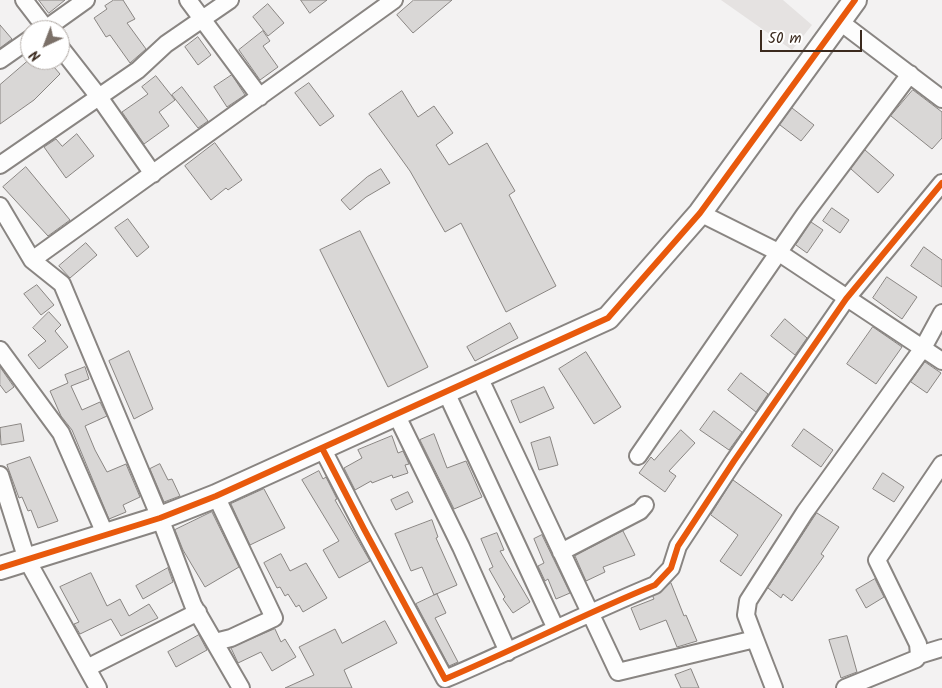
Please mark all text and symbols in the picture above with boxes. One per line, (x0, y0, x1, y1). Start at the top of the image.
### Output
north arrow (20, 20, 70, 70)
scale bar (762, 20, 864, 52)
text: 50 m (768, 27, 802, 51)
text: N (25, 44, 46, 66)

